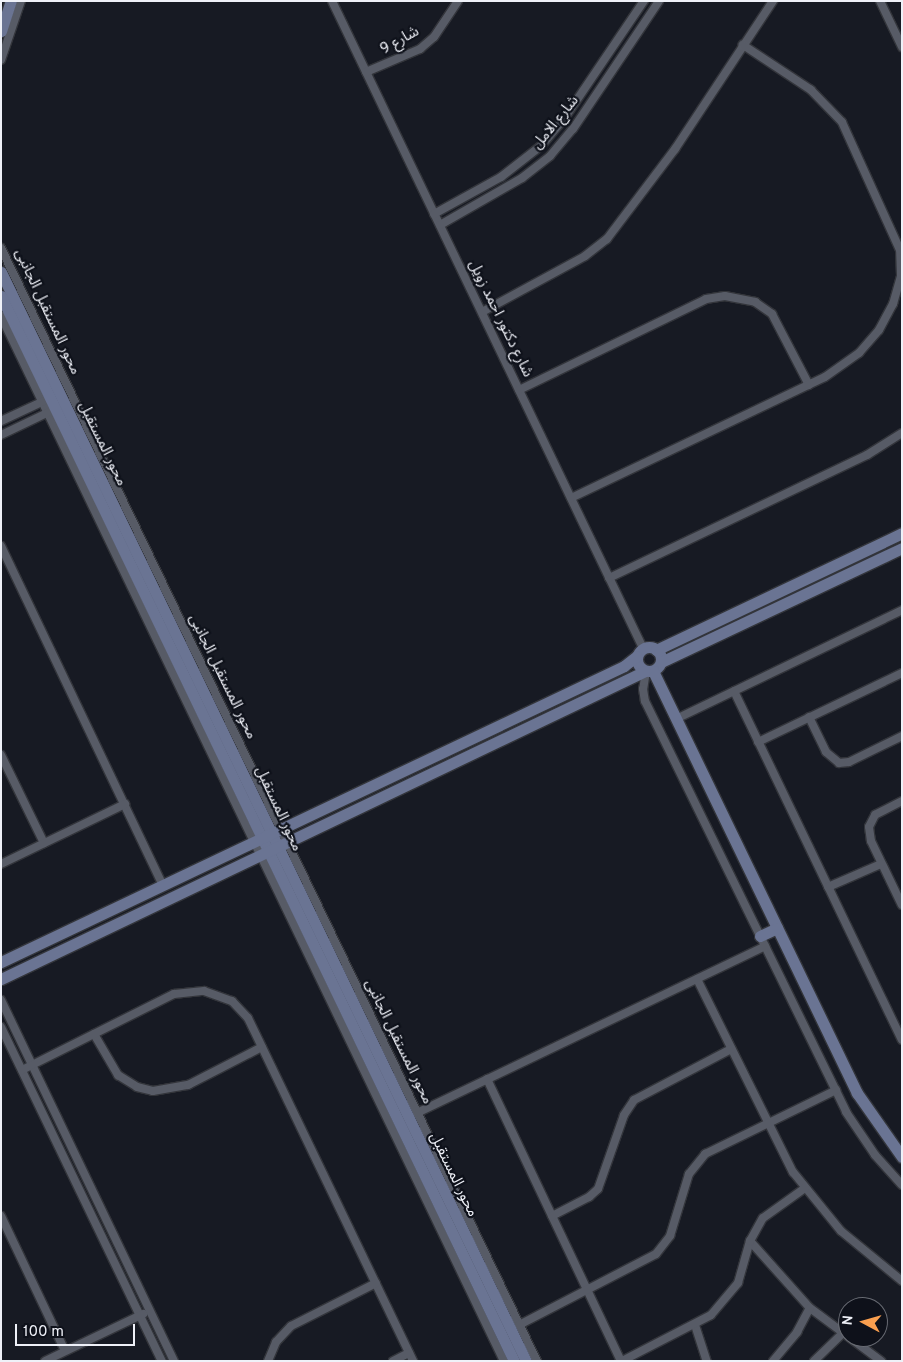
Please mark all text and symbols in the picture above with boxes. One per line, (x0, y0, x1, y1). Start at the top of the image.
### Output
street label: شارع 9 (377, 23, 423, 59)
street label: شارع الامل (529, 93, 583, 153)
street label: محور المستقبل الجانبى (10, 246, 84, 378)
street label: شارع دكتور احمد زويل (464, 258, 536, 380)
street label: محور المستقبل (74, 399, 130, 489)
street label: محور المستقبل الجانبى (184, 612, 260, 742)
street label: محور المستقبل (250, 764, 306, 854)
street label: محور المستقبل الجانبى (360, 977, 436, 1107)
street label: محور المستقبل (425, 1130, 481, 1220)
north arrow (838, 1297, 888, 1347)
scale bar (18, 1314, 138, 1346)
text: N (840, 1315, 858, 1326)
text: 100 m (23, 1323, 64, 1342)

